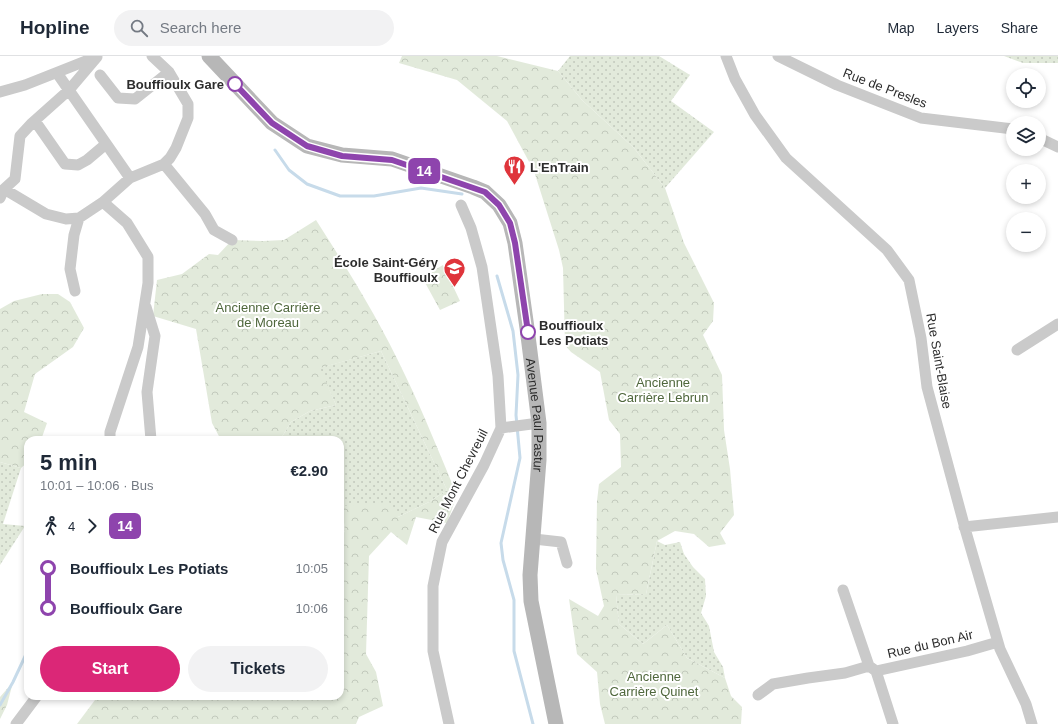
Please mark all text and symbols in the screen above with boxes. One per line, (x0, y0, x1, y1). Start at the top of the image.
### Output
search box (114, 10, 394, 46)
text: Hopline (20, 17, 90, 38)
icon: search (128, 17, 150, 39)
text: Search here (160, 19, 241, 36)
text: Map (887, 20, 915, 36)
text: Layers (937, 20, 979, 36)
text: Share (1001, 20, 1038, 36)
street label: Rue de Presles (841, 65, 930, 111)
map controls (1006, 68, 1046, 252)
button: locate (1006, 68, 1046, 108)
marker: Bouffioulx Gare (227, 76, 243, 92)
place label: Bouffioulx Gare (126, 77, 224, 92)
button: layers (1006, 116, 1046, 156)
restaurant icon: L'EnTrain (501, 154, 527, 187)
line badge: 14 (406, 158, 442, 184)
place label: L'EnTrain (530, 160, 589, 175)
text: 14 (416, 163, 432, 179)
button: + (1006, 164, 1046, 204)
button: − (1006, 212, 1046, 252)
place label: École Saint-Géry Bouffioulx (334, 255, 439, 285)
school or university icon: École Saint-Géry Bouffioulx (441, 256, 467, 289)
park label: Ancienne Carrière de Moreau (216, 300, 320, 330)
street label: Rue Saint-Blaise (923, 312, 955, 410)
place label: Bouffioulx Les Potiats (539, 318, 608, 348)
marker: Bouffioulx Les Potiats (520, 324, 536, 340)
street label: Avenue Paul Pastur (523, 357, 547, 473)
park label: Ancienne Carrière Lebrun (617, 375, 709, 405)
street label: Rue Mont Chevreuil (425, 426, 491, 536)
text: 5 min (40, 450, 97, 475)
text: €2.90 (290, 462, 328, 479)
text: 10:01 – 10:06 · Bus (40, 478, 153, 493)
icon: walk (40, 515, 62, 537)
icon: forward (81, 515, 103, 537)
text: 14 (117, 518, 133, 534)
text: 4 (68, 519, 75, 534)
text: Bouffioulx Les Potiats (70, 560, 228, 577)
text: 10:05 (295, 561, 328, 576)
text: Bouffioulx Gare (70, 600, 183, 617)
text: 10:06 (295, 601, 328, 616)
street label: Rue du Bon Air (886, 627, 975, 661)
button: Start (40, 646, 180, 692)
button: Tickets (188, 646, 328, 692)
park label: Ancienne Carrière Quinet (610, 669, 699, 699)

